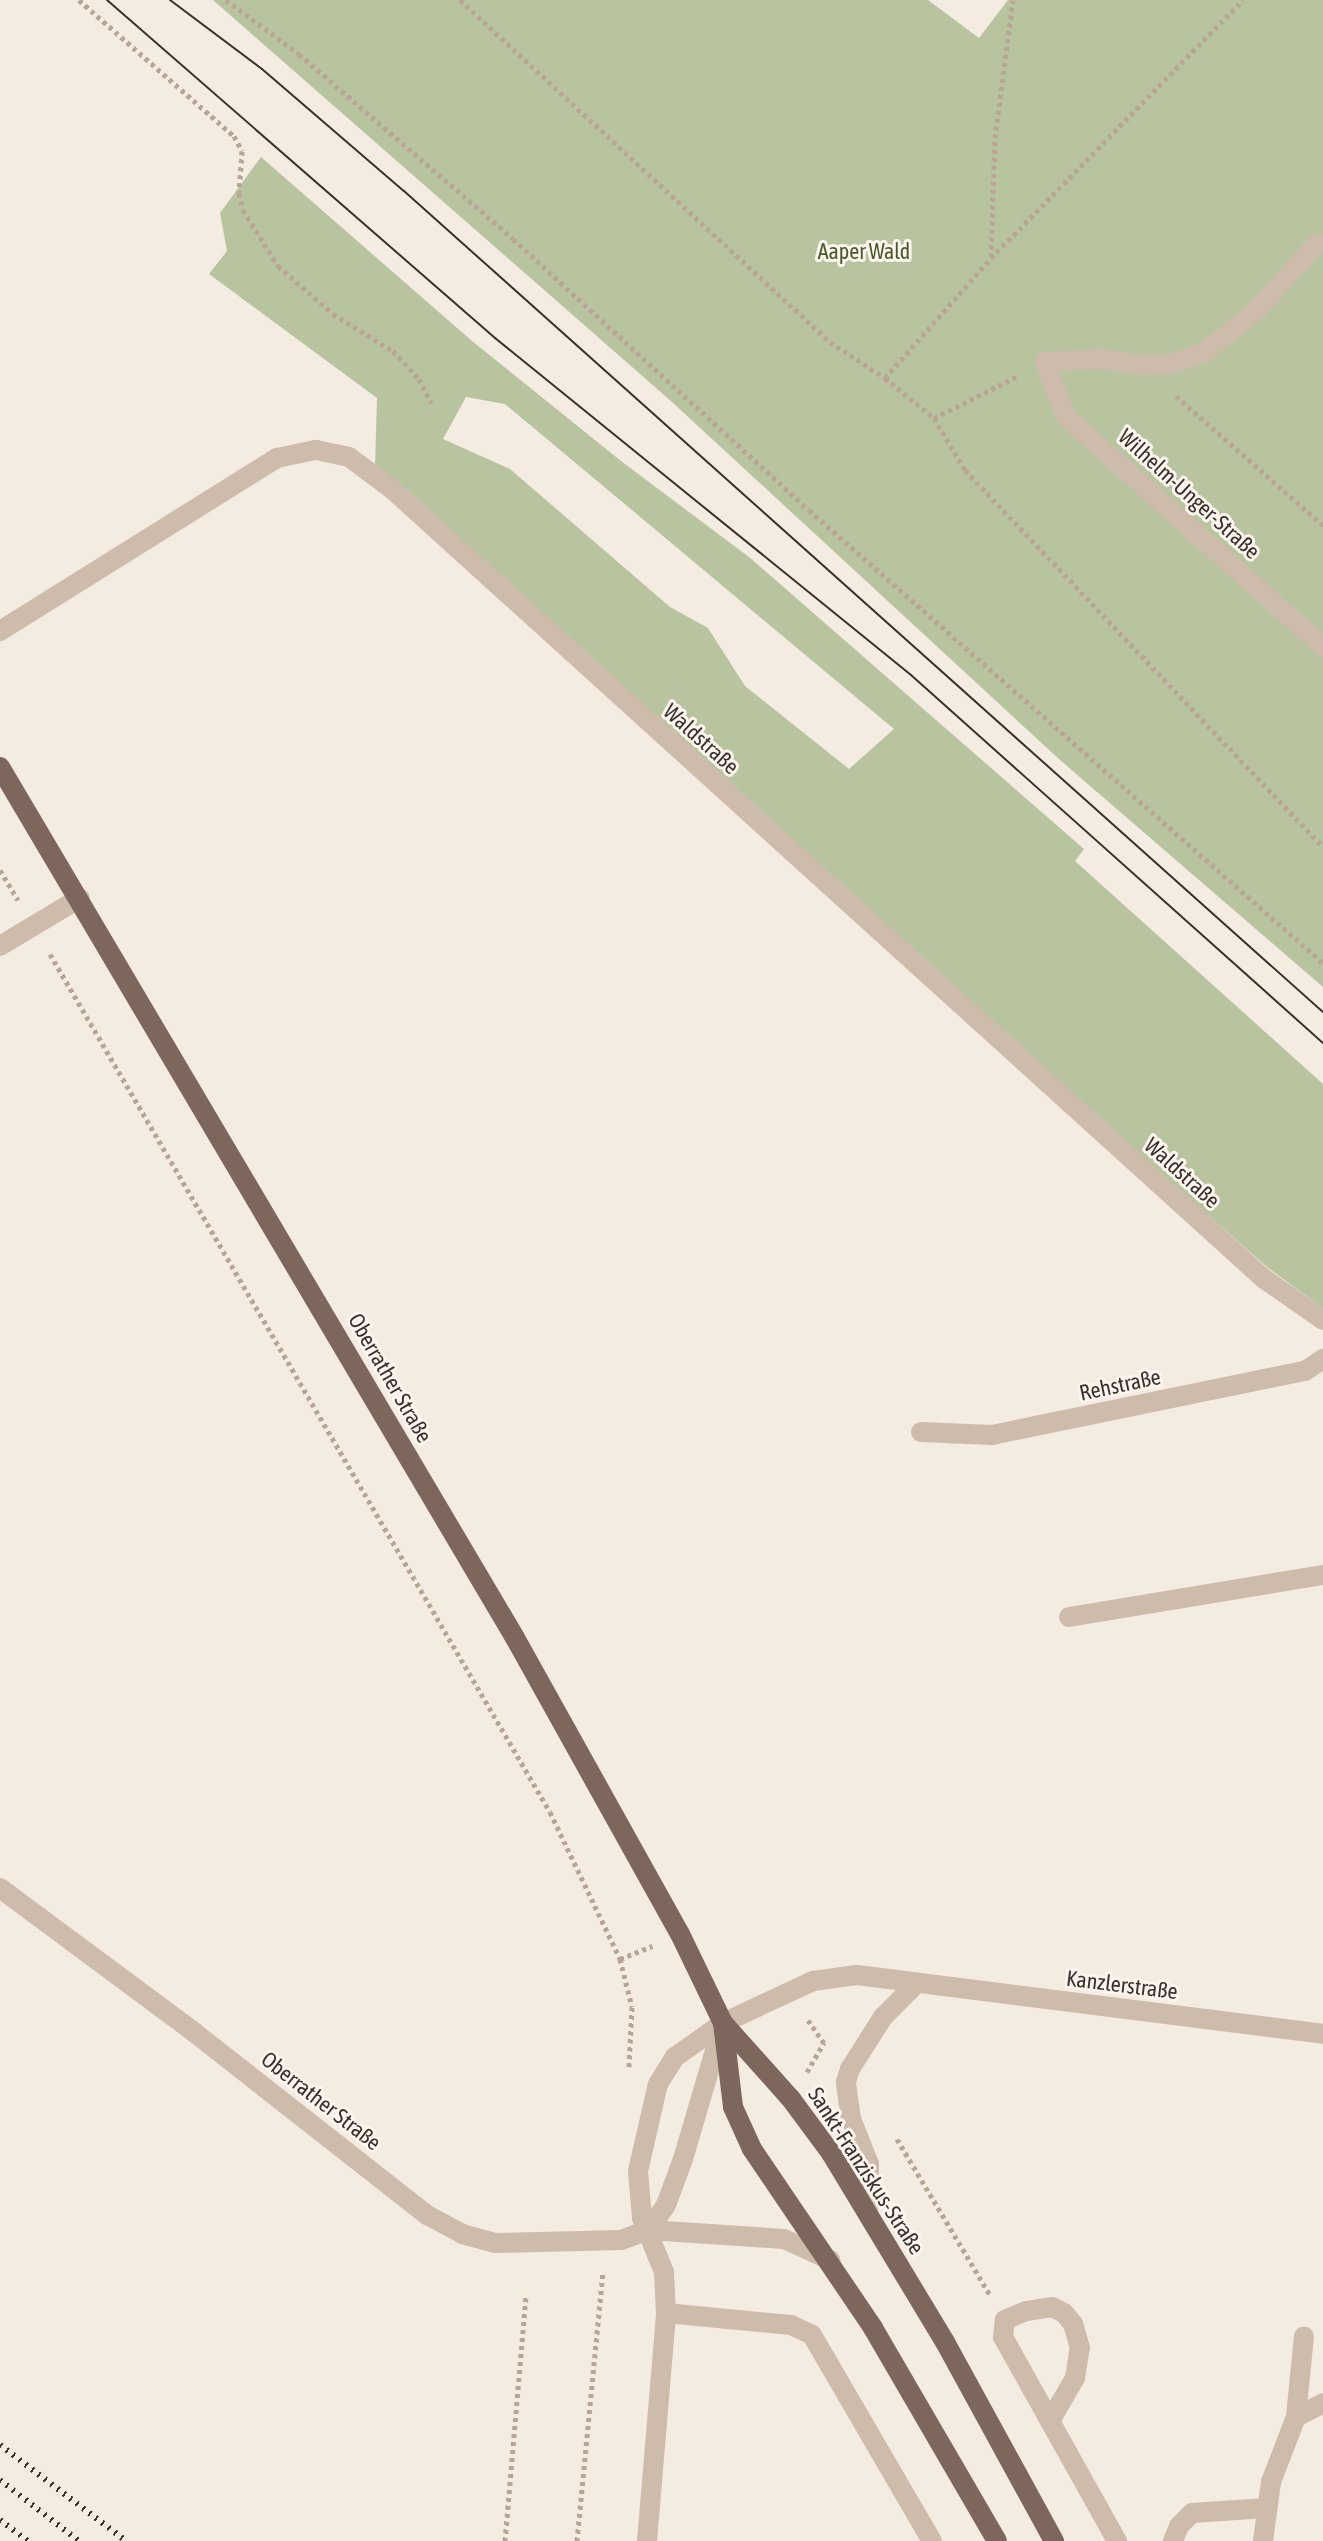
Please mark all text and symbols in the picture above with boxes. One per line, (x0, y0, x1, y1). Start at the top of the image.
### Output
park label: Aaper Wald (818, 239, 910, 265)
street label: Wilhelm-Unger-Straße (1113, 423, 1265, 565)
street label: Waldstraße (658, 698, 744, 780)
street label: Waldstraße (1139, 1132, 1225, 1214)
street label: Oberrather Straße (342, 1309, 438, 1447)
street label: Rehstraße (1077, 1364, 1163, 1406)
street label: Kanzlerstraße (1065, 1965, 1179, 2005)
street label: Oberrather Straße (256, 2046, 386, 2156)
street label: Sankt-Franziskus-Straße (802, 2083, 930, 2259)

